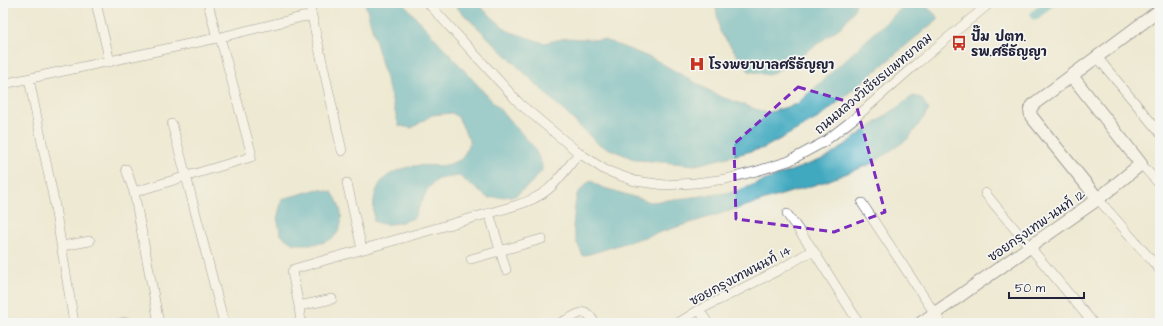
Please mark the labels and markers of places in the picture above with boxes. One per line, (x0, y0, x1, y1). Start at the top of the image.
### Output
place label: ปั๊ม ปตท. รพ.ศรีธัญญา (971, 24, 1047, 61)
bus stop icon: ปั๊ม ปตท. รพ.ศรีธัญญา (950, 34, 968, 52)
hospital icon: โรงพยาบาลศรีธัญญา (688, 55, 706, 73)
place label: โรงพยาบาลศรีธัญญา (708, 56, 834, 74)

